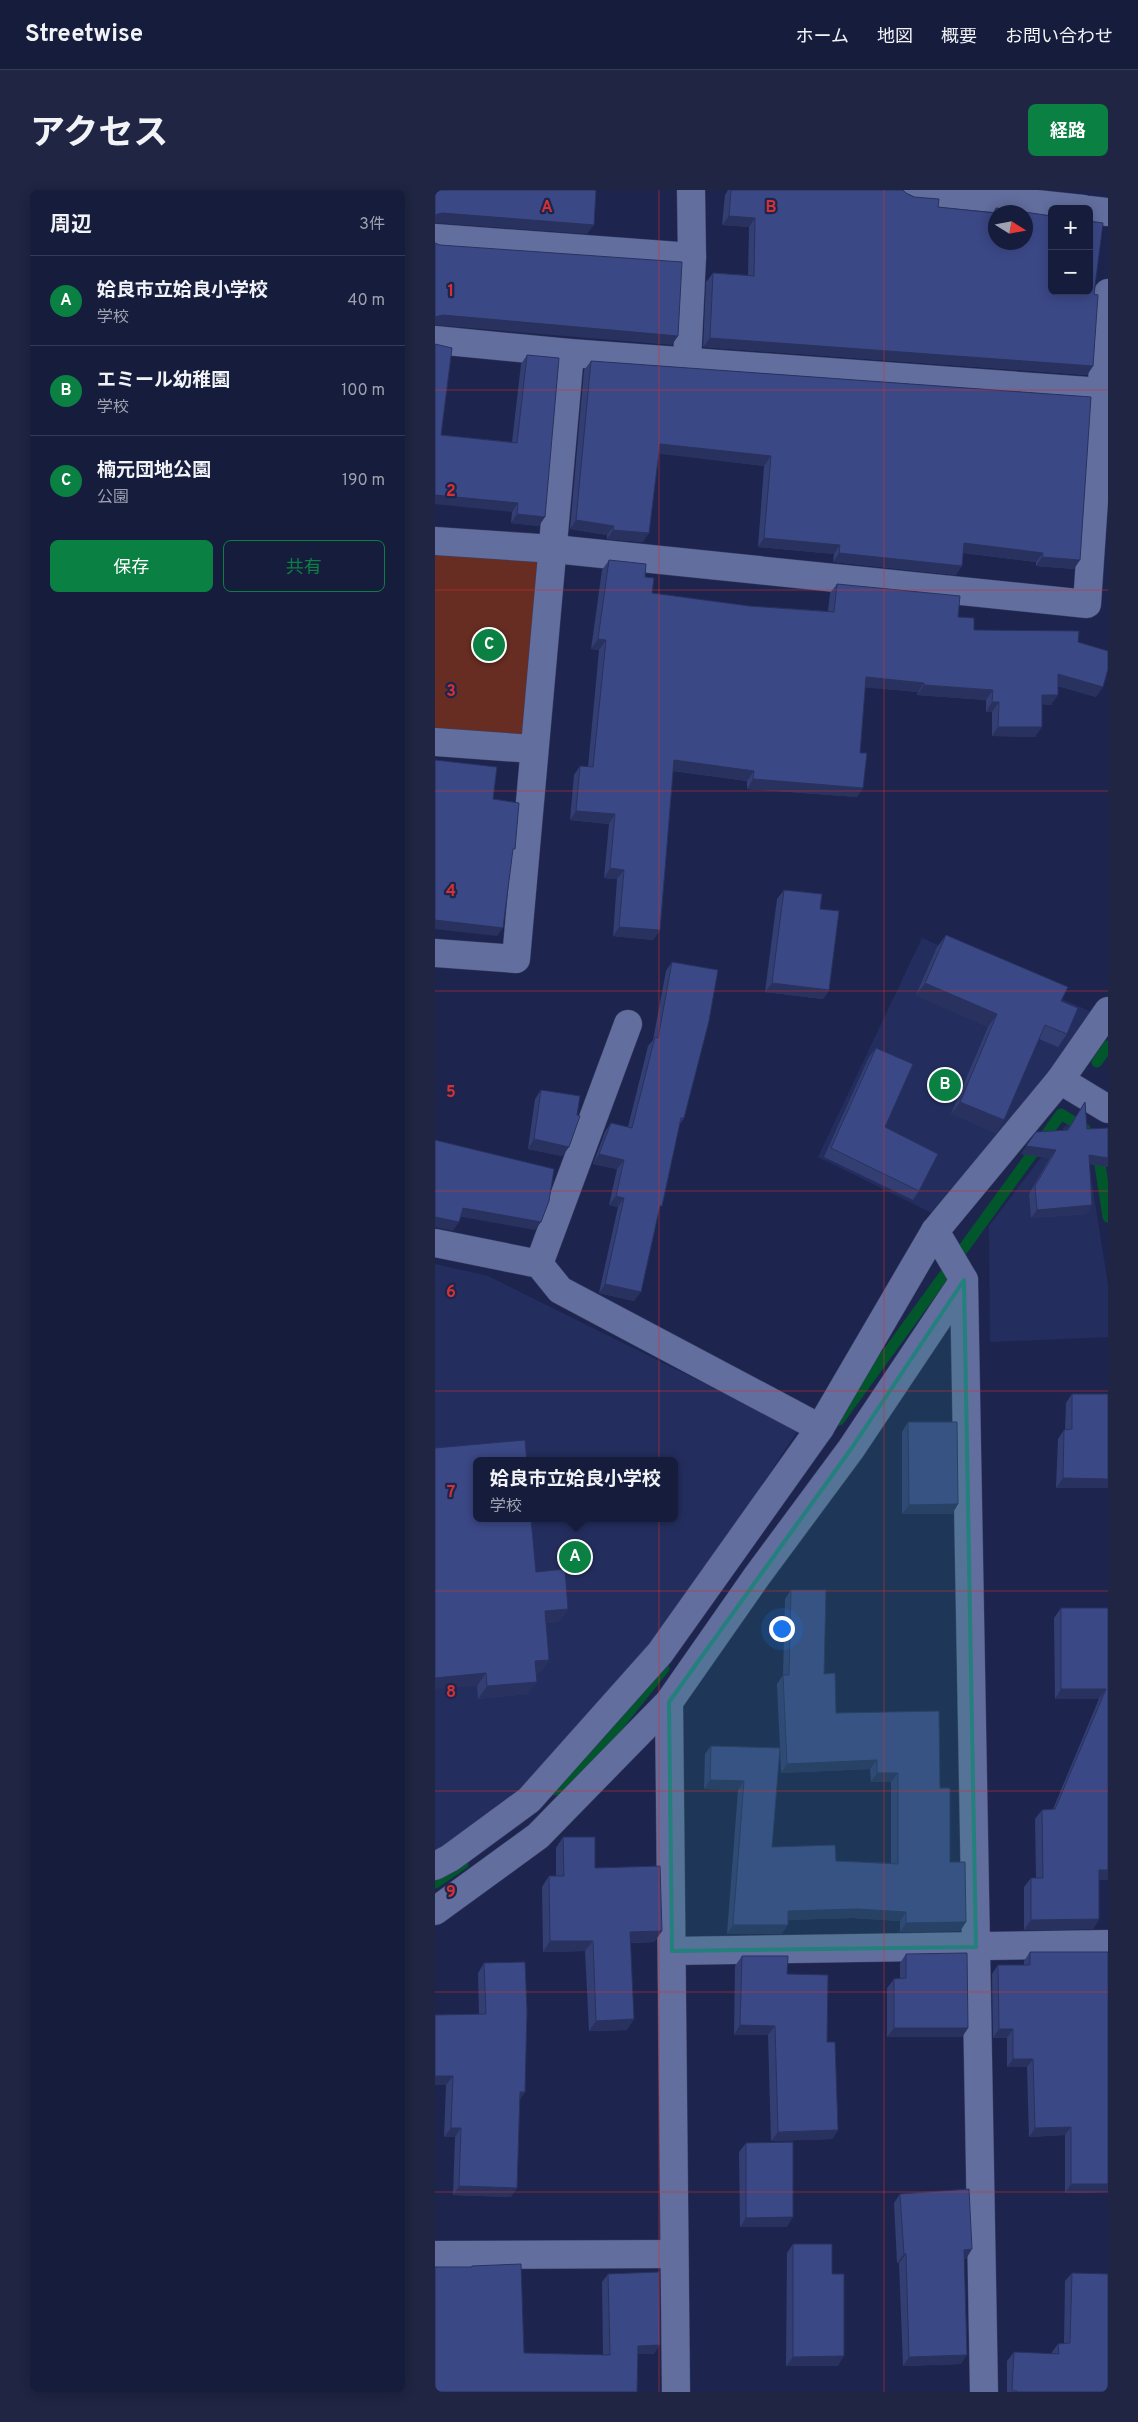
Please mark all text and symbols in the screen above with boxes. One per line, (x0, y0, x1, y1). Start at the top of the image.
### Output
text: Streetwise (25, 20, 143, 50)
text: ホーム (796, 26, 849, 49)
text: 地図 (877, 26, 913, 49)
text: 概要 (941, 26, 977, 49)
text: お問い合わせ (1005, 26, 1113, 49)
button: 経路 (1028, 104, 1108, 156)
text: アクセス (30, 113, 168, 157)
text: A (541, 198, 553, 218)
text: B (765, 198, 777, 218)
north arrow (988, 205, 1033, 250)
map controls (1048, 205, 1093, 295)
button: + (1048, 205, 1093, 250)
text: 周辺 (50, 212, 92, 239)
text: 3件 (359, 215, 385, 235)
button: − (1048, 250, 1093, 295)
text: 姶良市立姶良小学校 (97, 279, 268, 303)
text: 1 (448, 282, 454, 302)
text: A (60, 291, 72, 311)
text: 40 m (347, 291, 385, 311)
text: 学校 (97, 308, 129, 328)
text: エミール幼稚園 (97, 369, 230, 393)
text: B (60, 381, 72, 401)
text: 100 m (341, 381, 385, 401)
text: 学校 (97, 398, 129, 418)
text: 楠元団地公園 (97, 459, 211, 483)
text: C (61, 471, 71, 491)
text: 190 m (342, 471, 385, 491)
text: 2 (446, 482, 456, 502)
text: 公園 (97, 488, 129, 508)
button: 保存 (50, 540, 213, 592)
button: 共有 (223, 540, 385, 592)
pin: C (473, 626, 505, 664)
text: 3 (446, 682, 456, 702)
text: 4 (446, 882, 456, 902)
pin: B (929, 1066, 961, 1104)
text: 5 (446, 1083, 456, 1103)
text: 6 (446, 1283, 456, 1303)
popup (473, 1457, 678, 1522)
text: 姶良市立姶良小学校 (490, 1468, 661, 1492)
text: 7 (447, 1483, 455, 1503)
text: 学校 (490, 1497, 522, 1517)
pin: A (559, 1538, 591, 1576)
your location (769, 1616, 795, 1642)
text: 8 (446, 1683, 456, 1703)
text: 9 (446, 1883, 456, 1903)

